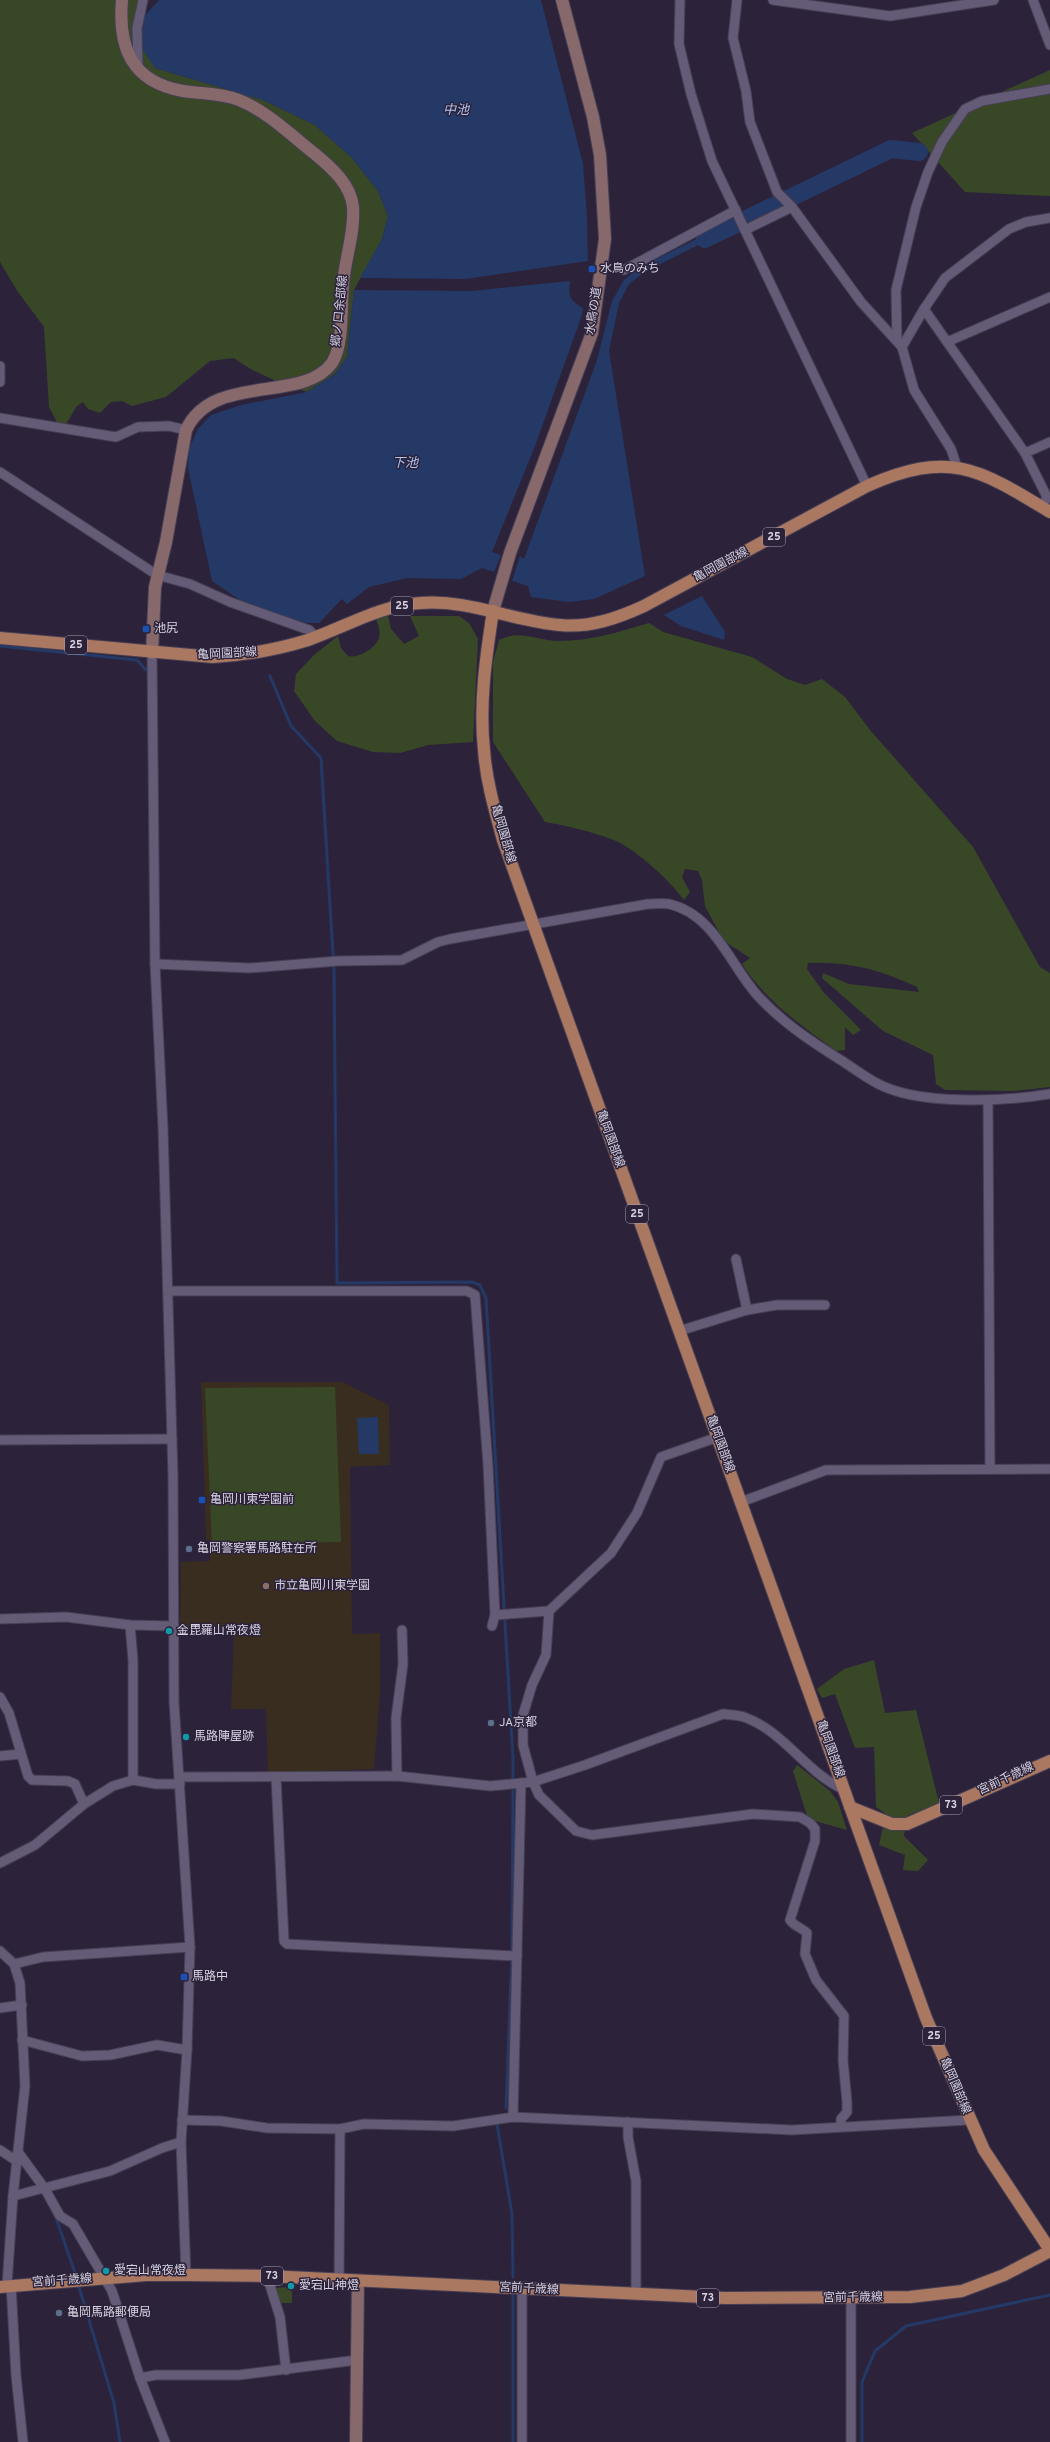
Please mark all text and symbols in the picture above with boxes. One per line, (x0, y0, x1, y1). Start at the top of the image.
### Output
water label: 中池 (443, 103, 471, 119)
place label: 水鳥のみち (600, 261, 660, 277)
marker: 水鳥のみち (587, 264, 597, 274)
street label: 郷ノ口余部線 (328, 274, 352, 348)
street label: 水鳥の道 (582, 286, 606, 336)
water label: 下池 (392, 456, 420, 472)
road number: 25 (763, 528, 785, 546)
street label: 亀岡園部線 (691, 544, 751, 586)
road number: 25 (391, 597, 413, 615)
place label: 池尻 (154, 621, 178, 637)
marker: 池尻 (141, 624, 151, 634)
road number: 25 (65, 636, 87, 654)
street label: 亀岡園部線 (197, 644, 257, 664)
street label: 亀岡園部線 (487, 803, 519, 865)
street label: 亀岡園部線 (592, 1108, 628, 1170)
road number: 25 (626, 1205, 648, 1223)
street label: 亀岡園部線 (702, 1413, 738, 1475)
place label: 亀岡川東学園前 (210, 1492, 294, 1508)
marker: 亀岡川東学園前 (197, 1495, 207, 1505)
place label: 亀岡警察署馬路駐在所 (197, 1541, 317, 1557)
marker: 亀岡警察署馬路駐在所 (184, 1544, 194, 1554)
place label: 市立亀岡川東学園 (274, 1578, 370, 1594)
marker: 市立亀岡川東学園 (261, 1581, 271, 1591)
place label: 金毘羅山常夜燈 (177, 1623, 261, 1639)
marker: 金毘羅山常夜燈 (164, 1626, 174, 1636)
place label: JA京都 (499, 1715, 537, 1731)
marker: JA京都 (486, 1718, 496, 1728)
street label: 亀岡園部線 (812, 1718, 848, 1780)
place label: 馬路陣屋跡 (194, 1729, 254, 1745)
marker: 馬路陣屋跡 (181, 1732, 191, 1742)
street label: 宮前千歳線 (975, 1759, 1037, 1799)
road number: 73 (940, 1796, 962, 1814)
place label: 馬路中 (192, 1969, 228, 1985)
marker: 馬路中 (179, 1972, 189, 1982)
road number: 25 (923, 2027, 945, 2045)
street label: 亀岡園部線 (936, 2055, 974, 2117)
place label: 愛宕山常夜燈 (114, 2263, 186, 2279)
marker: 愛宕山常夜燈 (101, 2266, 111, 2276)
road number: 73 (261, 2267, 283, 2285)
street label: 宮前千歳線 (32, 2271, 92, 2291)
place label: 愛宕山神燈 (299, 2278, 359, 2294)
street label: 宮前千歳線 (499, 2279, 559, 2299)
marker: 愛宕山神燈 (286, 2281, 296, 2291)
road number: 73 (697, 2289, 719, 2307)
street label: 宮前千歳線 (823, 2289, 883, 2307)
place label: 亀岡馬路郵便局 (67, 2305, 151, 2321)
marker: 亀岡馬路郵便局 (54, 2308, 64, 2318)

